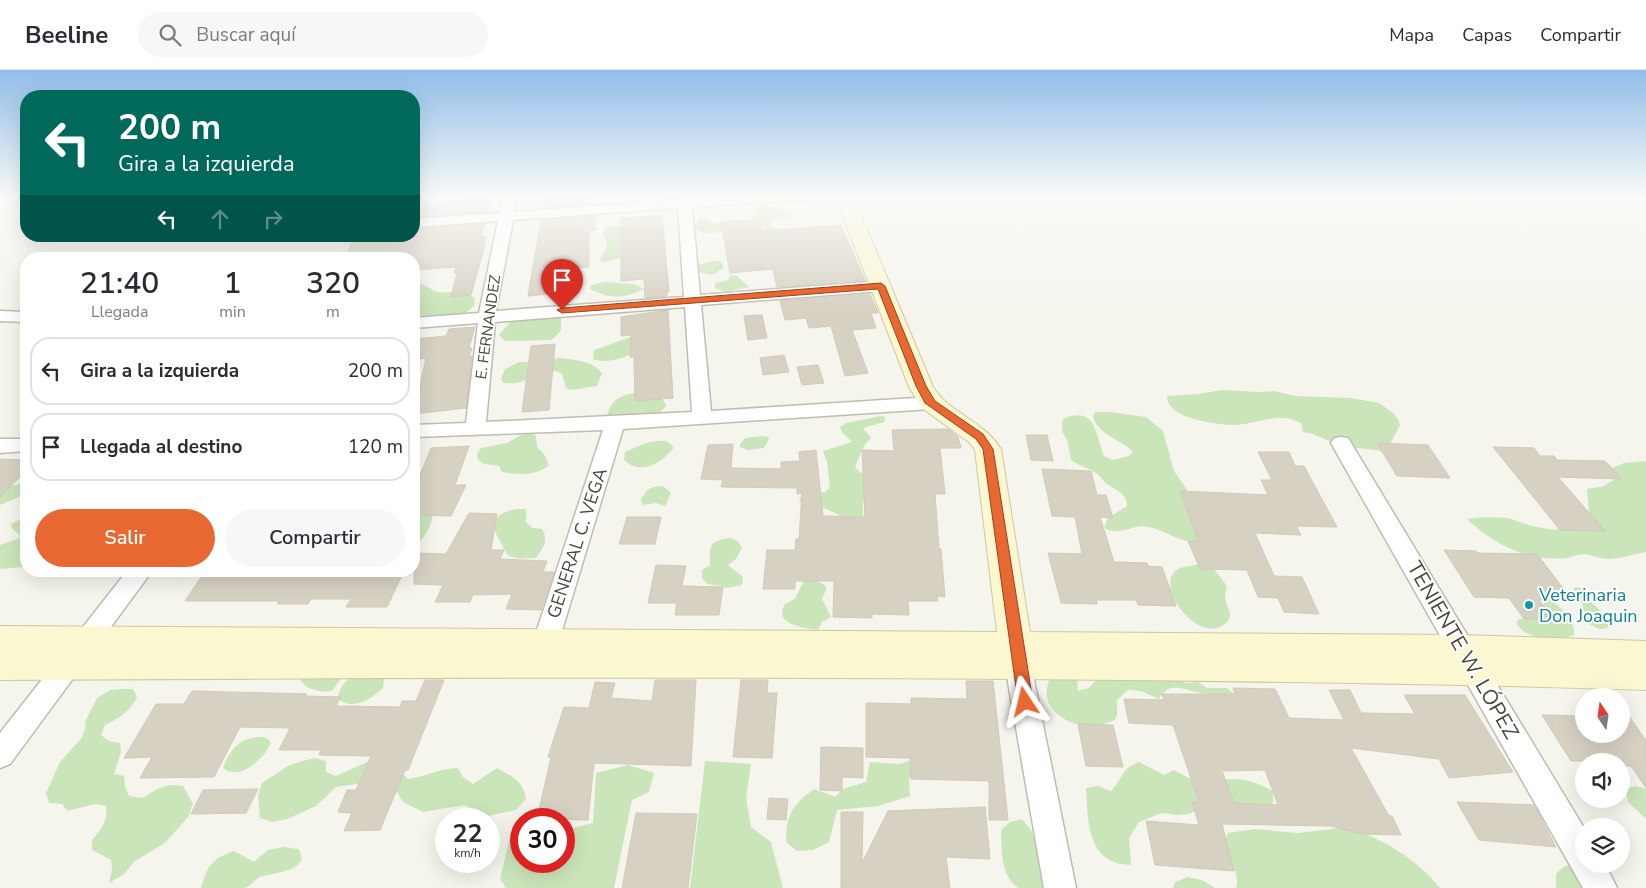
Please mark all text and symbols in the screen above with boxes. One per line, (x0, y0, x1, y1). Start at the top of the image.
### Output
search box (138, 12, 488, 57)
text: Beeline (25, 19, 108, 51)
icon: search (156, 21, 184, 49)
text: Buscar aquí (196, 22, 296, 48)
text: Mapa (1389, 23, 1434, 47)
text: Capas (1462, 23, 1512, 47)
text: Compartir (1540, 23, 1621, 47)
text: 200 m (118, 104, 221, 151)
icon: left (35, 110, 100, 175)
text: Gira a la izquierda (118, 149, 295, 179)
icon: left (153, 205, 181, 233)
icon: ahead (206, 205, 234, 233)
icon: right (259, 205, 287, 233)
pin (541, 259, 583, 310)
text: 21:40 (80, 263, 159, 304)
text: 1 (224, 263, 242, 304)
text: 320 (306, 263, 360, 304)
icon: arrive (548, 266, 576, 294)
street label: E. FERNANDEZ (471, 273, 505, 380)
text: Llegada (91, 301, 148, 323)
text: min (219, 301, 246, 323)
text: m (326, 301, 340, 323)
icon: left (37, 357, 65, 385)
text: Gira a la izquierda (80, 358, 239, 384)
text: 200 m (348, 358, 403, 384)
icon: arrive (37, 433, 65, 461)
text: Llegada al destino (80, 434, 242, 460)
text: 120 m (348, 434, 403, 460)
street label: GENERAL C. VEGA (541, 465, 613, 621)
button: Salir (35, 509, 215, 567)
button: Compartir (225, 509, 405, 567)
street label: TENIENTE W. LÓPEZ (1401, 556, 1525, 744)
place label: Veterinaria Don Joaquin (1538, 583, 1638, 628)
marker: Veterinaria Don Joaquin (1523, 599, 1535, 611)
position arrow (998, 675, 1050, 727)
north arrow (1575, 688, 1630, 742)
map controls (1575, 688, 1630, 873)
button: sound (1575, 753, 1630, 808)
speed limit sign: 30 (510, 808, 575, 873)
text: 22 (452, 817, 483, 851)
button: layers (1575, 818, 1630, 873)
text: km/h (454, 845, 481, 861)

